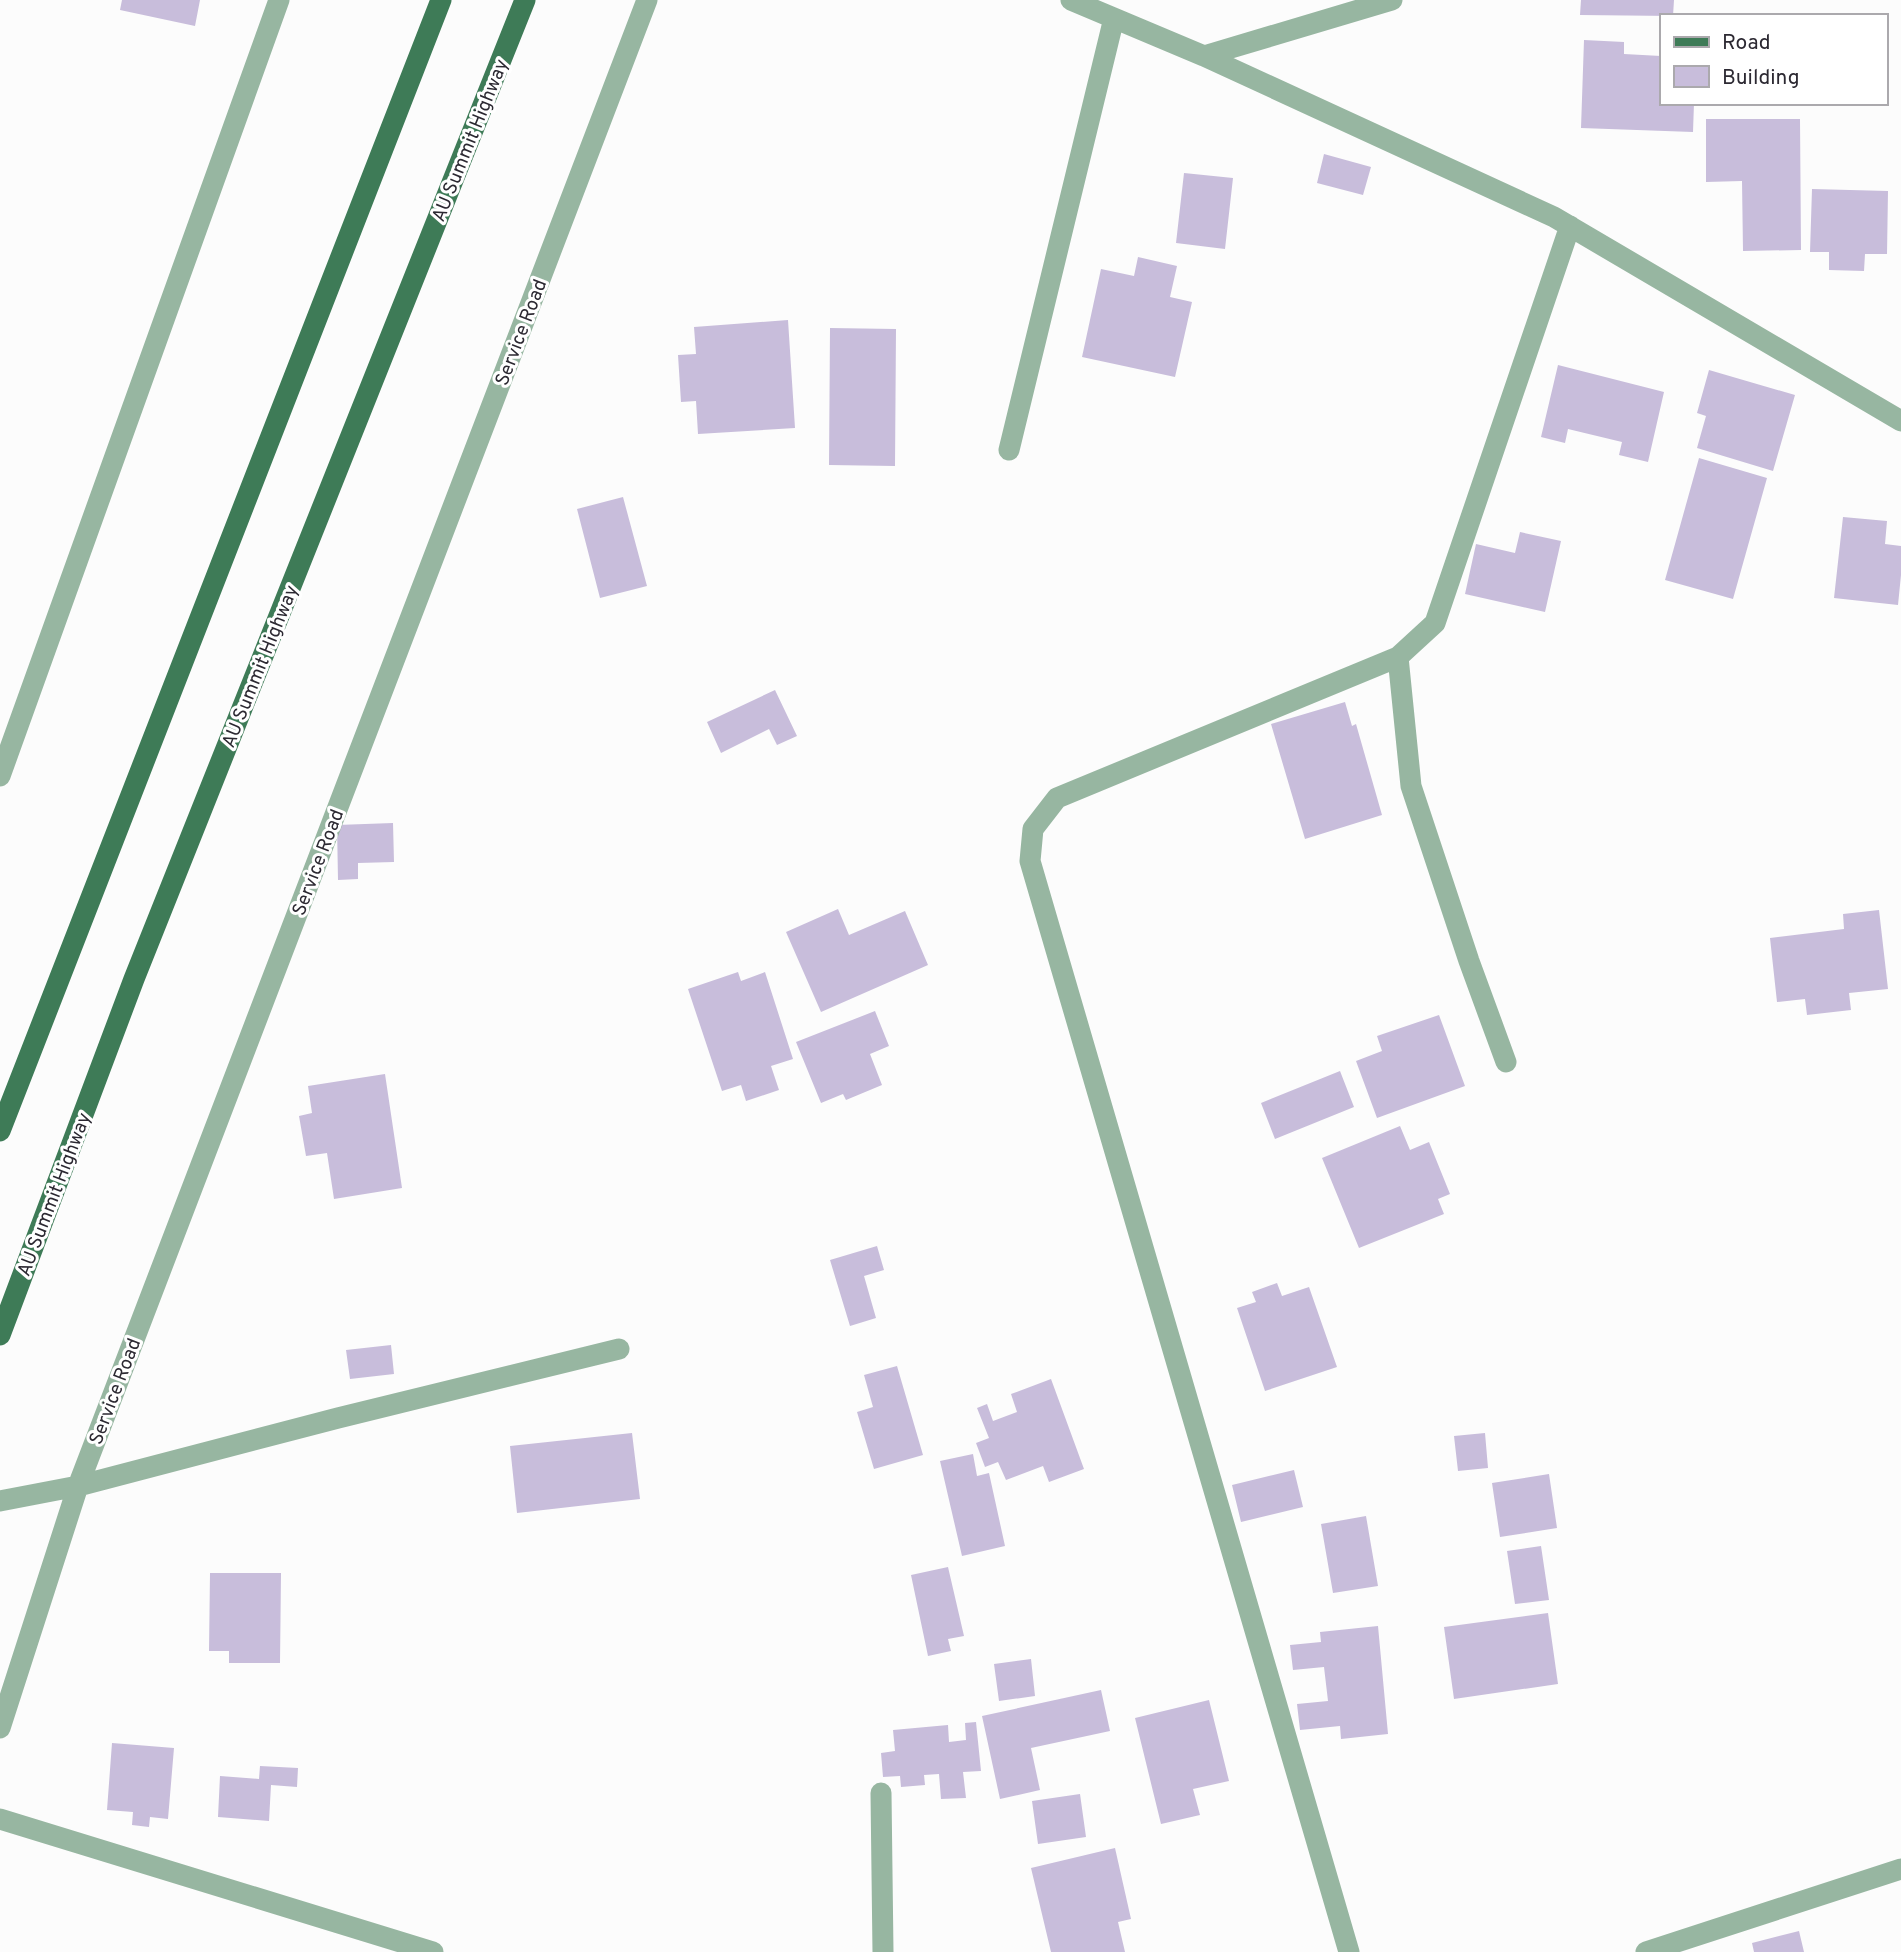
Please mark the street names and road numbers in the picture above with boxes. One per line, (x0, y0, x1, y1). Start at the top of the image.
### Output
street label: AU Summit Highway (427, 56, 514, 226)
street label: Service Road (491, 276, 553, 389)
street label: AU Summit Highway (217, 582, 304, 752)
street label: Service Road (288, 806, 350, 919)
street label: AU Summit Highway (13, 1109, 97, 1280)
street label: Service Road (85, 1335, 147, 1448)

